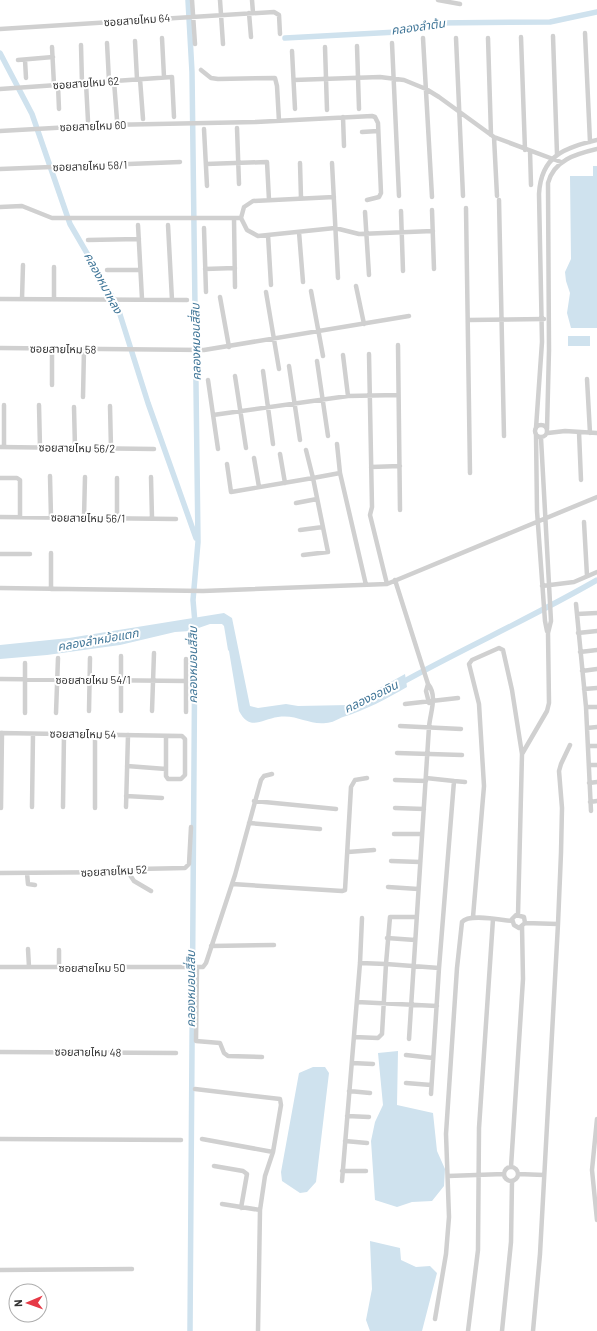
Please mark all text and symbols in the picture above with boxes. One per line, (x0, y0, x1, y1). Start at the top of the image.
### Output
street label: ซอยสายไหม 64 (103, 11, 171, 28)
water label: คลองลำต้น (390, 15, 446, 37)
street label: ซอยสายไหม 62 (52, 74, 120, 91)
street label: ซอยสายไหม 60 (59, 118, 127, 133)
street label: ซอยสายไหม 58/1 (52, 158, 128, 173)
water label: คลองหมาหลง (82, 250, 126, 316)
water label: คลองหมอนสี่สิบ (186, 303, 203, 381)
street label: ซอยสายไหม 58 (30, 341, 97, 356)
street label: ซอยสายไหม 56/2 (39, 440, 116, 455)
street label: ซอยสายไหม 56/1 (51, 510, 125, 525)
water label: คลองลำหม้อแตก (56, 625, 140, 653)
water label: คลองหมอนสี่สิบ (184, 626, 199, 704)
street label: ซอยสายไหม 54/1 (56, 673, 130, 686)
water label: คลองออเงิน (341, 677, 400, 715)
street label: ซอยสายไหม 54 (50, 726, 116, 741)
street label: ซอยสายไหม 52 (80, 862, 148, 879)
water label: คลองหมอนสี่สิบ (182, 950, 197, 1028)
street label: ซอยสายไหม 50 (59, 961, 125, 974)
street label: ซอยสายไหม 48 (54, 1044, 122, 1059)
north arrow (8, 1283, 48, 1323)
text: N (11, 1299, 24, 1307)

